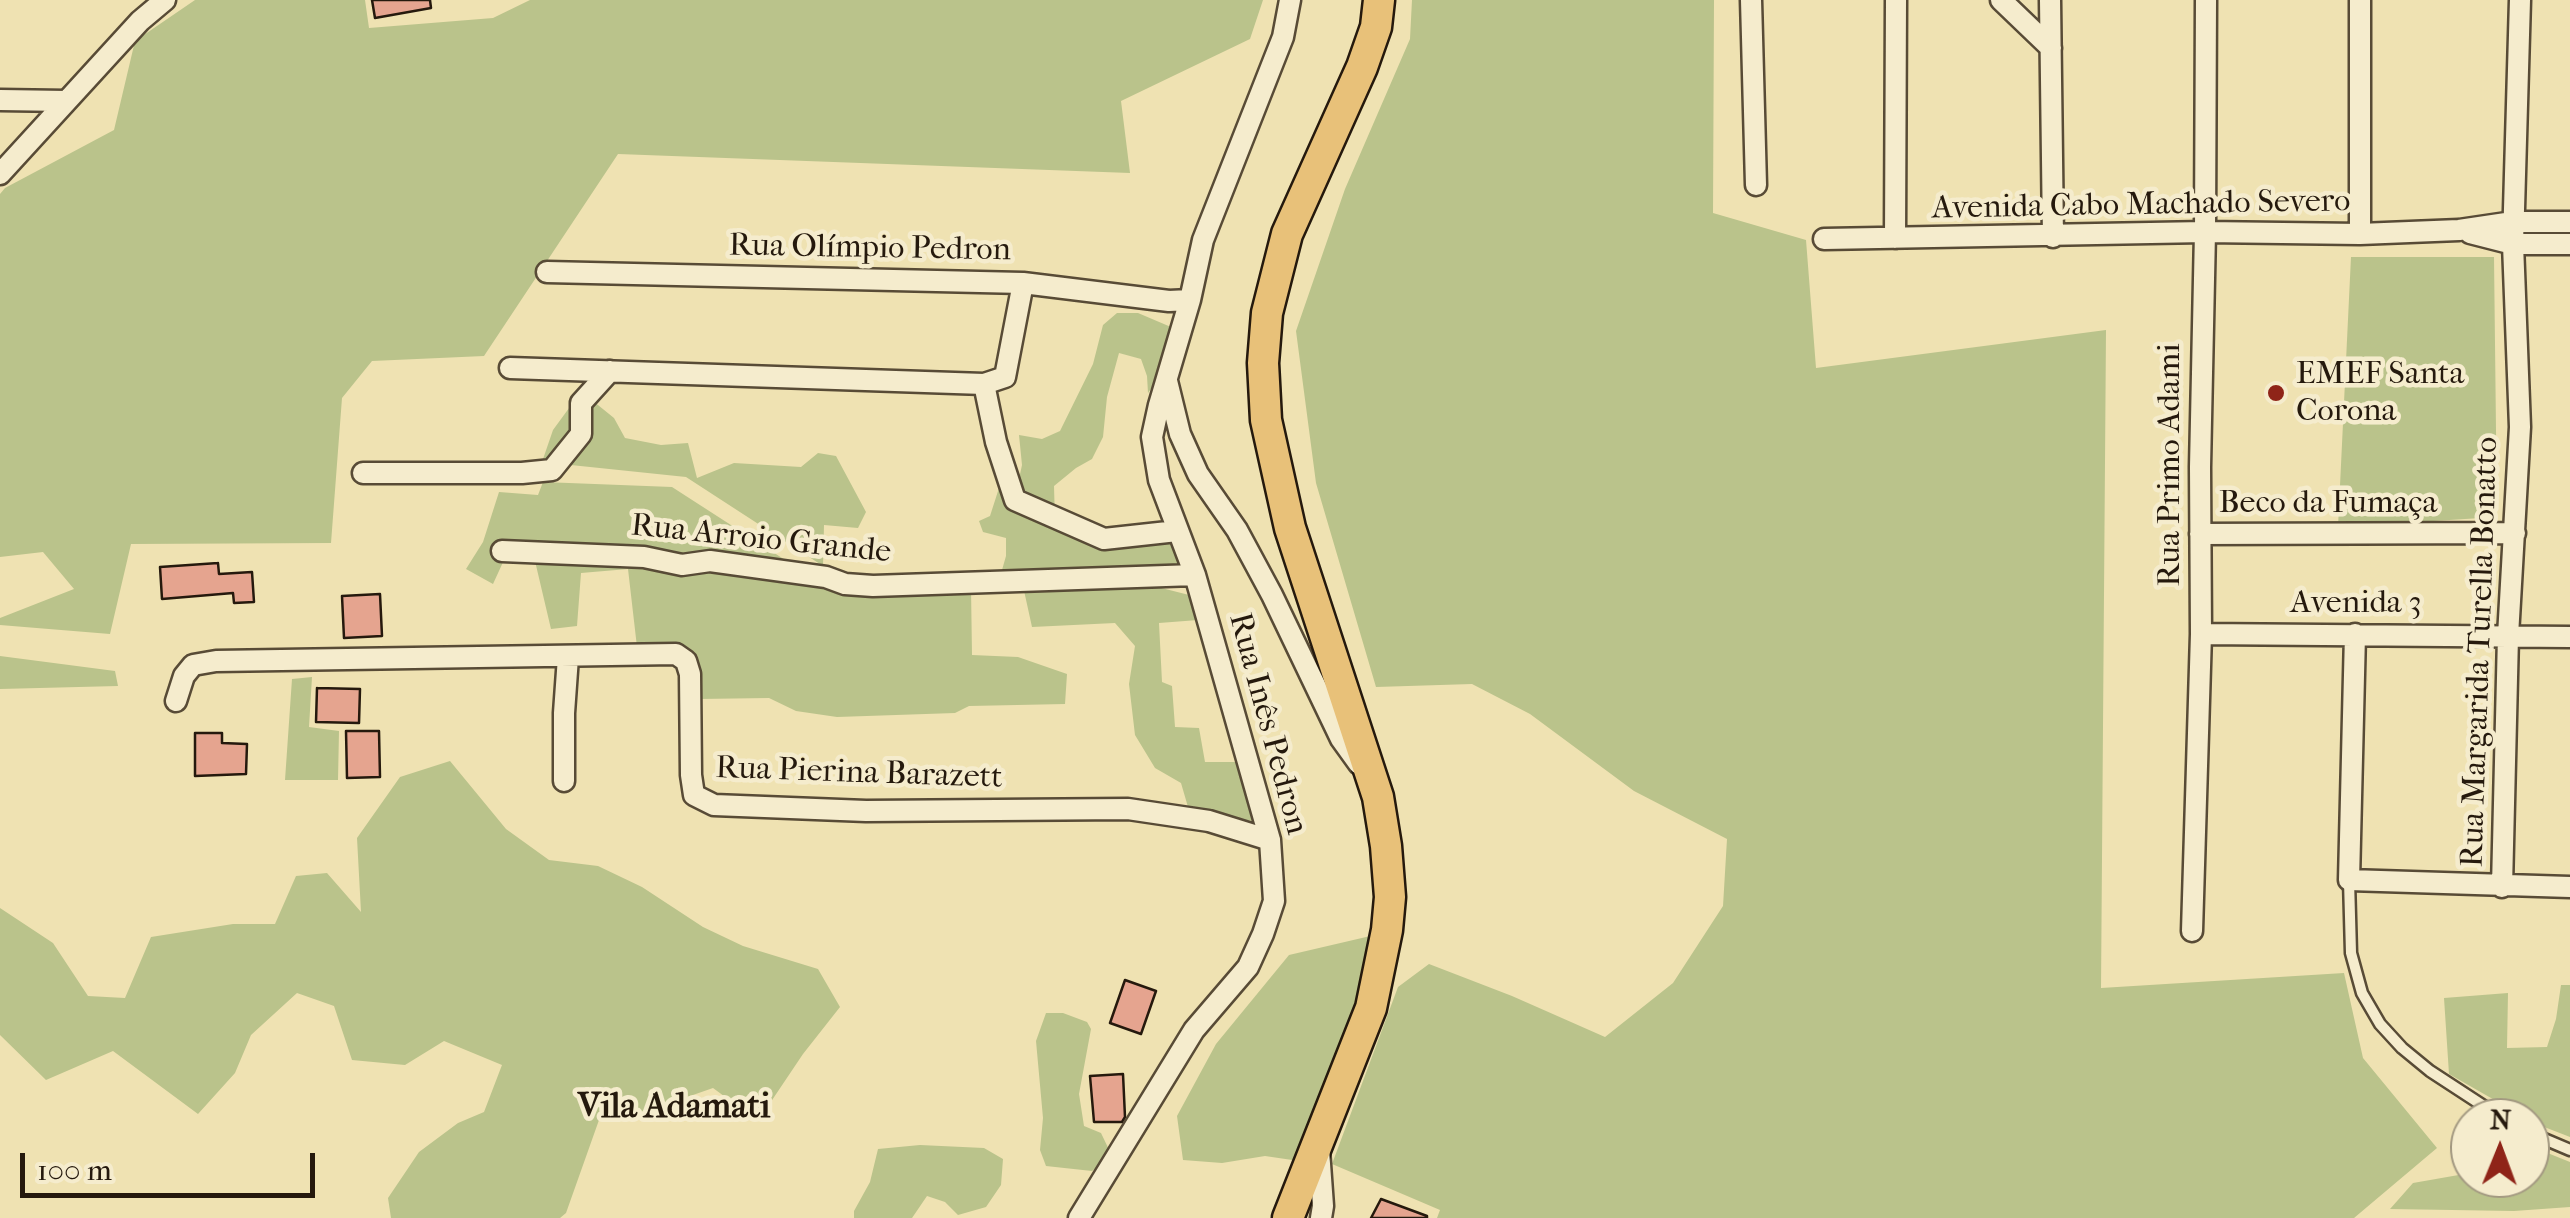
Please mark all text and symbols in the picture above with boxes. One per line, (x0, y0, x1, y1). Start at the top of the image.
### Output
street label: Avenida Cabo Machado Severo (1931, 183, 2351, 229)
street label: Rua Olímpio Pedron (729, 227, 1011, 271)
street label: Rua Primo Adami (2152, 343, 2190, 587)
place label: EMEF Santa Corona (2296, 356, 2464, 431)
marker: EMEF Santa Corona (2265, 382, 2287, 404)
street label: Rua Margarida Turella Bonatto (2454, 436, 2508, 868)
street label: Beco da Fumaça (2219, 485, 2437, 523)
street label: Rua Arroio Grande (629, 507, 893, 573)
street label: Avenida 3 (2290, 585, 2422, 623)
street label: Rua Inês Pedron (1219, 609, 1315, 839)
street label: Rua Pierina Barazett (715, 750, 1003, 798)
district label: Vila Adamati (578, 1087, 770, 1129)
north arrow (2450, 1098, 2550, 1198)
text: N (2490, 1103, 2511, 1136)
scale bar (25, 1133, 320, 1195)
text: 100 m (37, 1153, 112, 1188)

